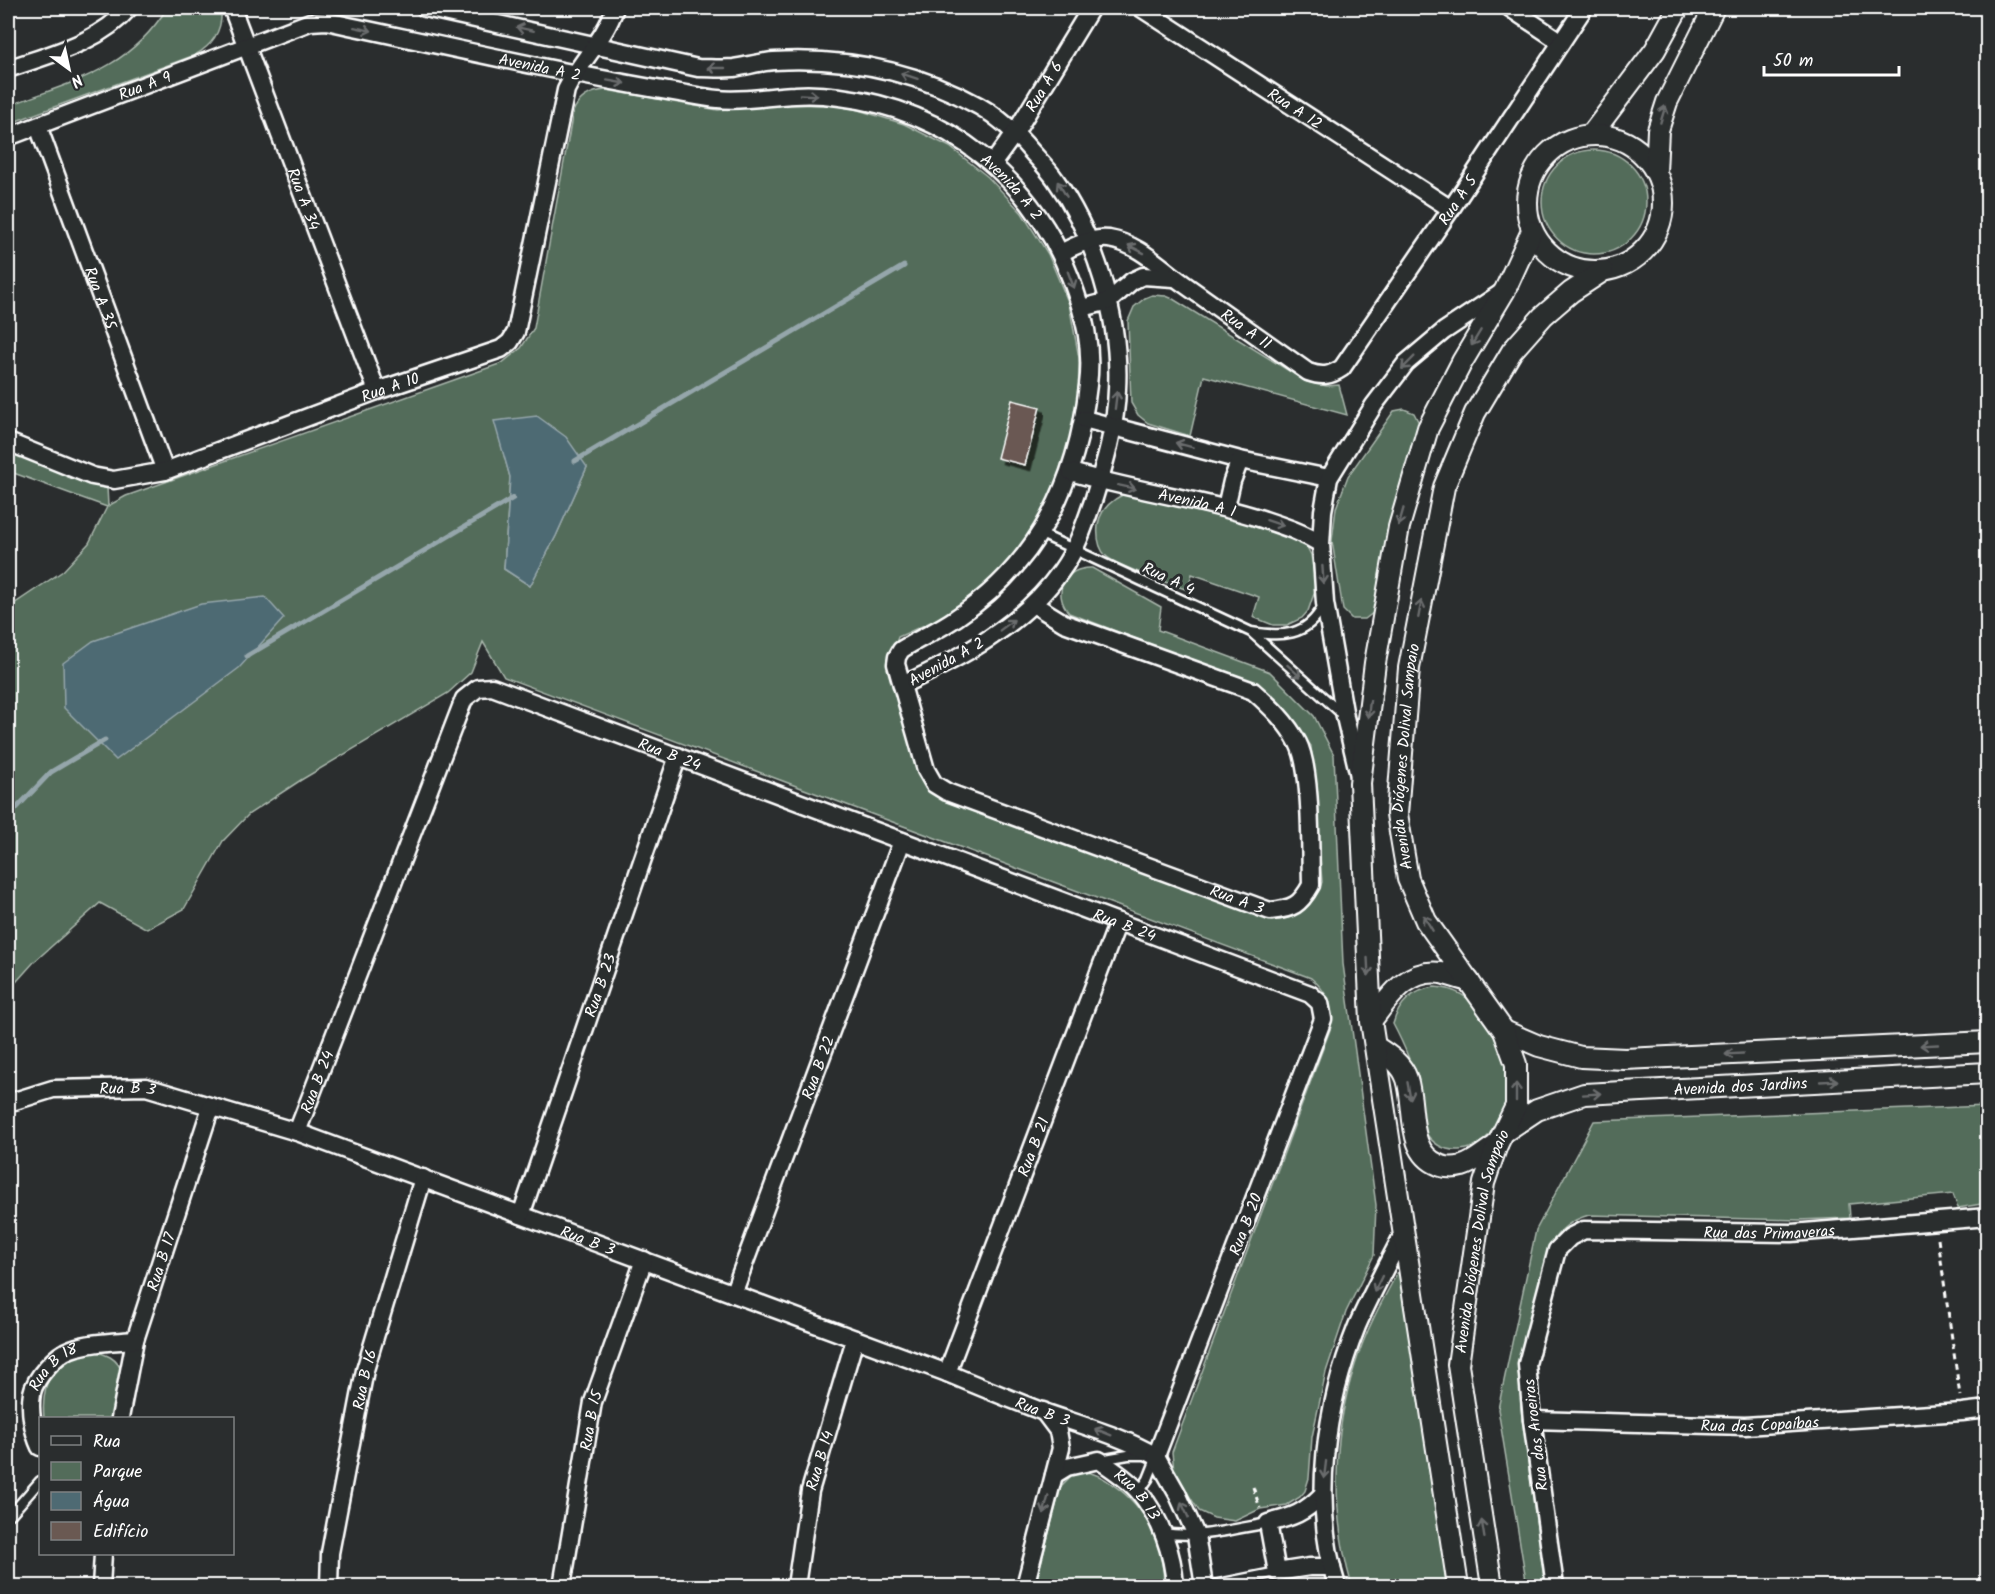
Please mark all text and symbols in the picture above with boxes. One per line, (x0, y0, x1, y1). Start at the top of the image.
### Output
one-way arrow (516, 23, 536, 34)
one-way arrow (353, 24, 372, 35)
north arrow (39, 39, 99, 99)
scale bar (1764, 39, 1899, 77)
street label: Avenida A 2 (496, 47, 583, 89)
text: 50 m (1773, 47, 1813, 76)
street label: Rua A 6 (1020, 57, 1070, 117)
one-way arrow (707, 62, 727, 74)
street label: Rua A 9 (115, 65, 175, 108)
text: N (65, 67, 87, 94)
one-way arrow (900, 70, 919, 81)
one-way arrow (605, 77, 625, 88)
street label: Rua A 12 (1262, 82, 1327, 137)
one-way arrow (798, 89, 818, 100)
one-way arrow (1658, 105, 1669, 124)
street label: Avenida A 2 (974, 148, 1048, 226)
street label: Rua A 34 (280, 164, 326, 234)
street label: Rua A 5 (1432, 169, 1485, 231)
one-way arrow (1055, 181, 1067, 198)
one-way arrow (1127, 243, 1145, 254)
street label: Rua A 35 (77, 263, 123, 334)
one-way arrow (1066, 270, 1077, 289)
street label: Rua A 11 (1215, 303, 1276, 356)
one-way arrow (1469, 329, 1481, 346)
one-way arrow (1400, 356, 1415, 371)
street label: Rua A 10 (358, 367, 423, 410)
one-way arrow (1111, 390, 1122, 410)
one-way arrow (1175, 438, 1194, 450)
one-way arrow (1117, 482, 1136, 493)
street label: Avenida A 1 (1156, 483, 1239, 525)
one-way arrow (1395, 507, 1406, 526)
one-way arrow (1265, 519, 1283, 530)
street label: Rua A 4 (1138, 556, 1199, 603)
one-way arrow (1318, 564, 1329, 584)
one-way arrow (1415, 599, 1426, 619)
one-way arrow (999, 618, 1015, 631)
street label: Avenida A 2 (904, 631, 989, 693)
street label: Avenida Diógenes Dolival Sampaio (1386, 641, 1427, 872)
one-way arrow (1286, 664, 1301, 678)
one-way arrow (1363, 699, 1374, 719)
street label: Rua B 24 (634, 732, 705, 779)
street label: Rua A 3 (1206, 879, 1267, 922)
street label: Rua B 24 (1089, 903, 1160, 949)
one-way arrow (1422, 915, 1434, 932)
street label: Rua B 23 (579, 950, 624, 1021)
one-way arrow (1363, 956, 1374, 976)
street label: Rua B 22 (796, 1032, 842, 1103)
one-way arrow (1920, 1039, 1940, 1050)
street label: Rua B 24 (294, 1047, 341, 1117)
one-way arrow (1725, 1049, 1745, 1060)
street label: Avenida dos Jardins (1673, 1071, 1808, 1103)
one-way arrow (1819, 1075, 1839, 1086)
street label: Rua B 3 (99, 1076, 159, 1103)
one-way arrow (1404, 1081, 1415, 1101)
one-way arrow (1510, 1082, 1522, 1102)
one-way arrow (1582, 1088, 1602, 1099)
street label: Rua B 21 (1012, 1114, 1057, 1181)
street label: Avenida Diógenes Dolival Sampaio (1449, 1125, 1517, 1355)
street label: Rua B 20 (1223, 1190, 1270, 1259)
street label: Rua das Primaveras (1703, 1219, 1836, 1247)
street label: Rua B 3 (556, 1220, 618, 1263)
street label: Rua B 17 (141, 1229, 183, 1294)
one-way arrow (1372, 1275, 1383, 1293)
street label: Rua B 18 (23, 1337, 81, 1396)
street label: Rua B 16 (347, 1346, 385, 1412)
street label: Rua das Aroeiras (1517, 1377, 1556, 1492)
street label: Rua B 15 (574, 1386, 611, 1453)
street label: Rua B 3 (1011, 1391, 1073, 1434)
street label: Rua das Copaíbas (1700, 1410, 1820, 1440)
legend (39, 1417, 234, 1555)
one-way arrow (1095, 1426, 1113, 1437)
text: Rua (93, 1428, 121, 1457)
street label: Rua B 14 (800, 1428, 841, 1494)
text: Parque (93, 1458, 142, 1487)
one-way arrow (1319, 1460, 1330, 1479)
street label: Rua B 13 (1108, 1463, 1166, 1525)
text: Água (93, 1488, 130, 1517)
one-way arrow (1040, 1495, 1051, 1514)
one-way arrow (1178, 1502, 1190, 1520)
text: Edifício (93, 1518, 148, 1547)
one-way arrow (1478, 1519, 1489, 1539)

